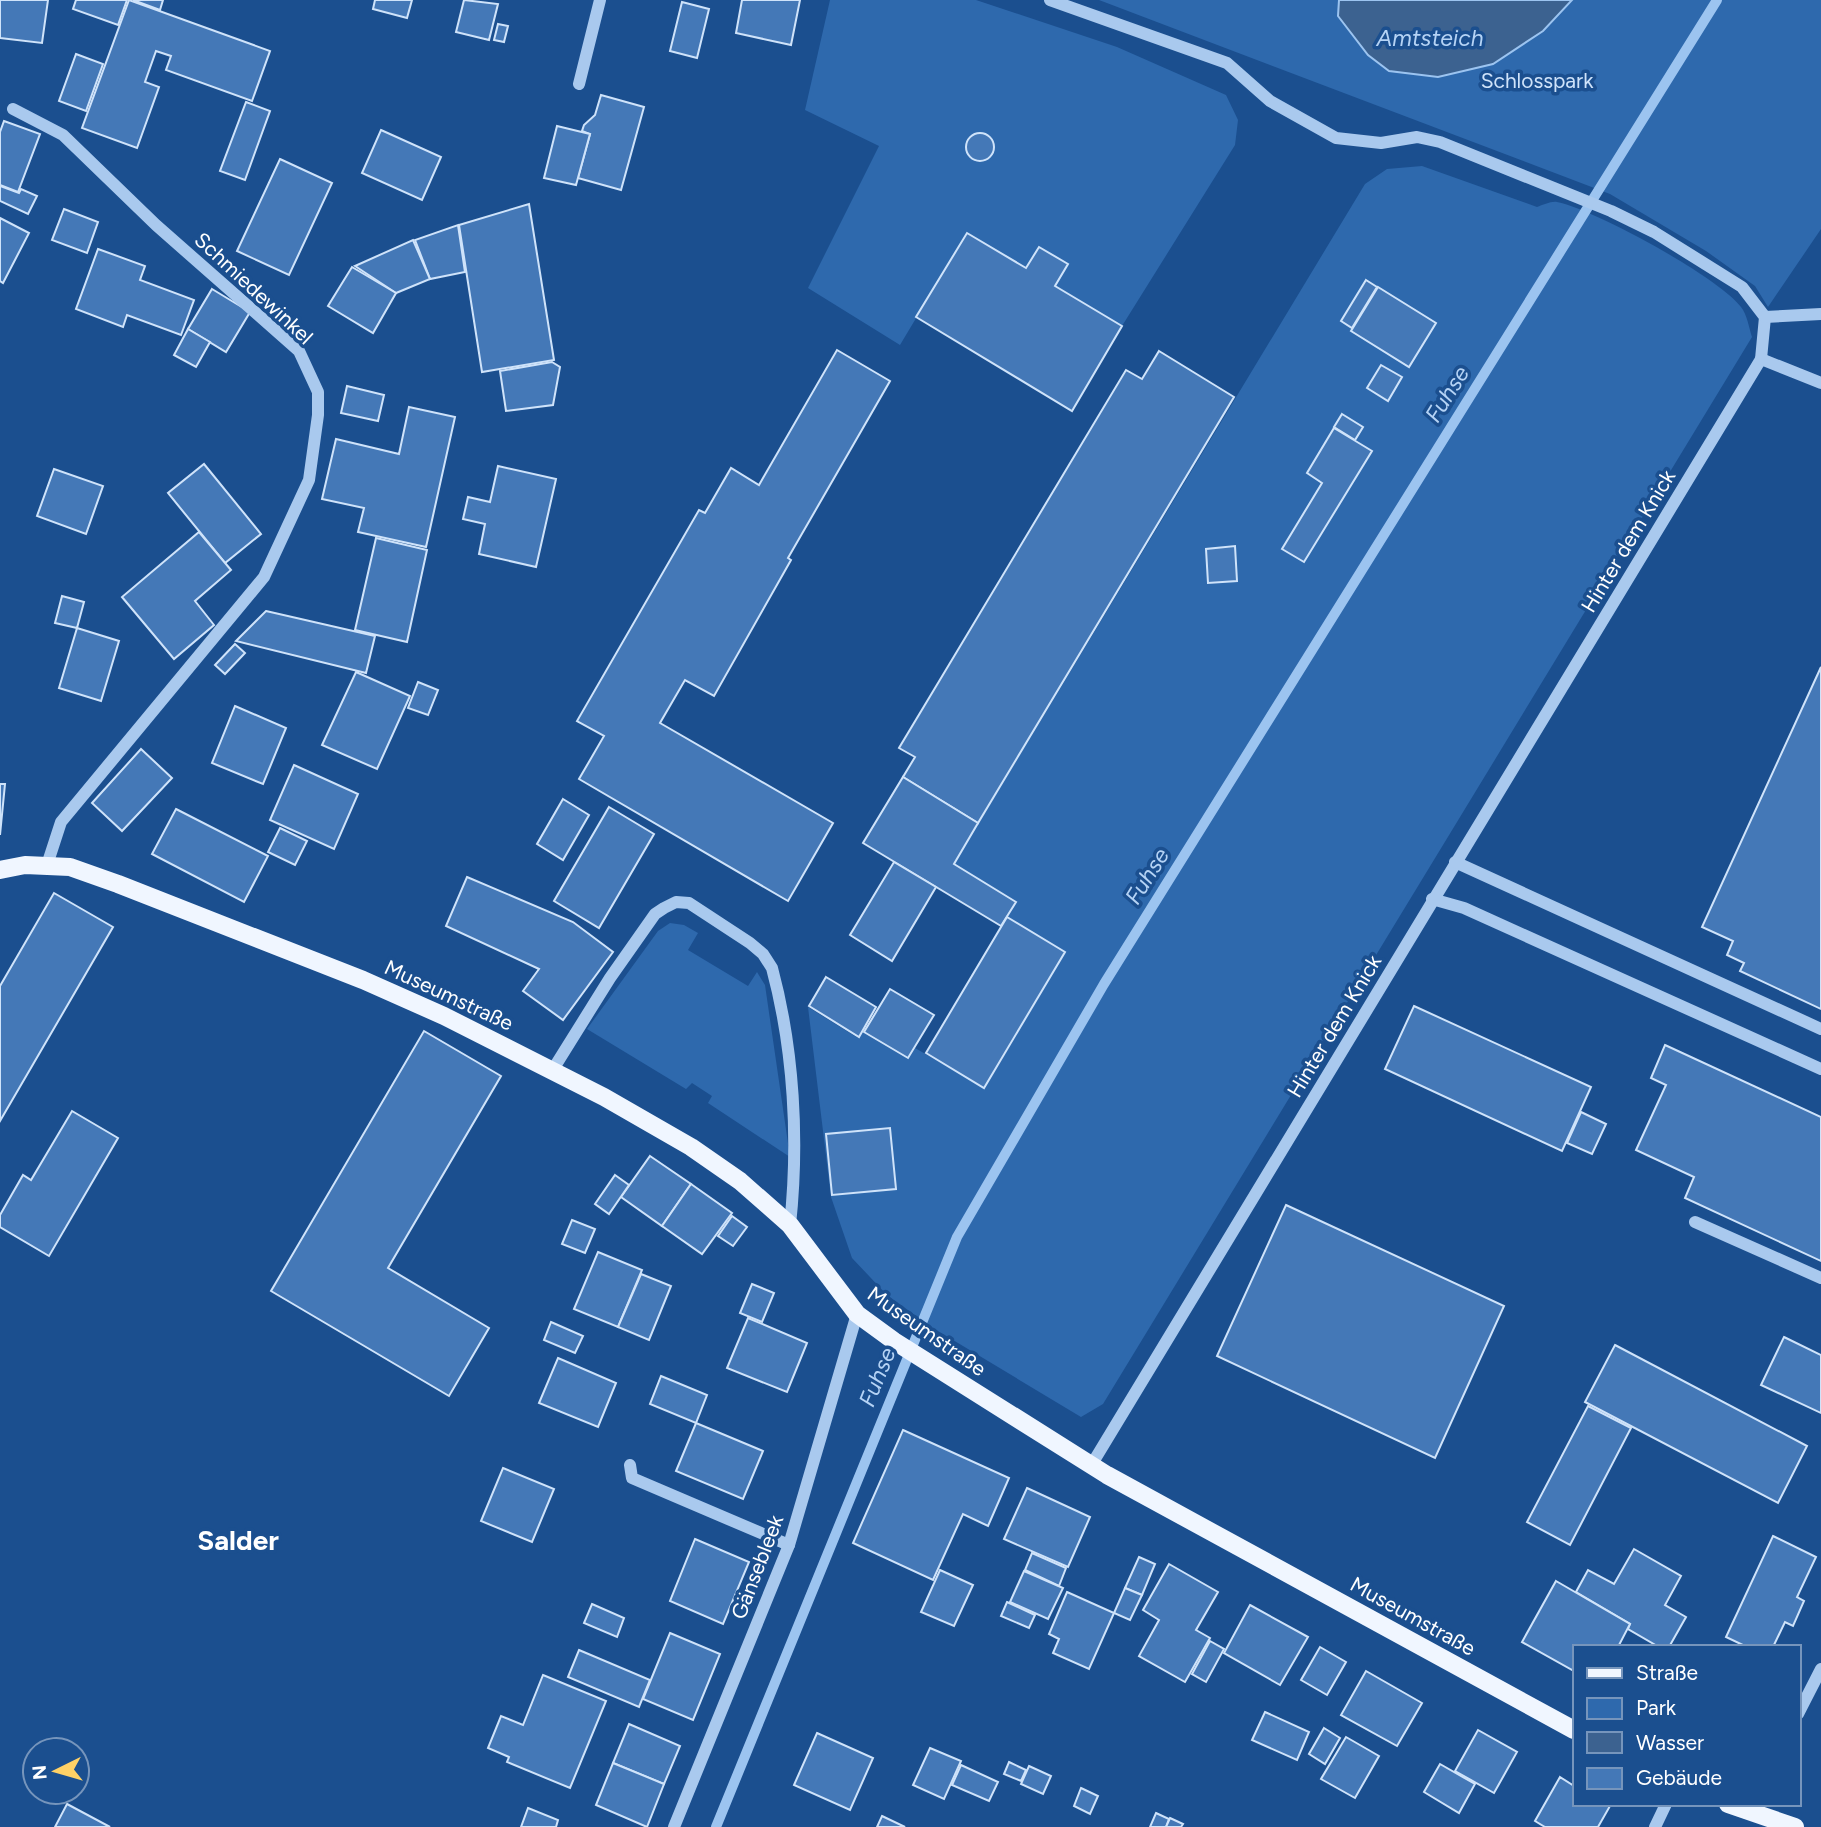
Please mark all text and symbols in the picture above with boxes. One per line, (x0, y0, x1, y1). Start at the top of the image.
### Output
water label: Amtsteich (1375, 24, 1484, 52)
park label: Schlosspark (1481, 68, 1594, 93)
street label: Schmiedewinkel (190, 227, 318, 349)
water label: Fuhse (1419, 360, 1475, 427)
street label: Hinter dem Knick (1576, 465, 1681, 617)
water label: Fuhse (1119, 842, 1175, 909)
street label: Hinter dem Knick (1282, 950, 1387, 1102)
street label: Museumstraße (381, 954, 517, 1036)
street label: Museumstraße (863, 1281, 991, 1381)
water label: Fuhse (853, 1343, 902, 1411)
street label: Gänsebleek (726, 1511, 789, 1623)
district label: Salder (197, 1523, 279, 1557)
street label: Museumstraße (1346, 1571, 1480, 1661)
legend (1573, 1645, 1800, 1806)
text: Straße (1636, 1660, 1698, 1685)
text: Park (1636, 1695, 1677, 1720)
text: Wasser (1636, 1730, 1704, 1755)
north arrow (21, 1736, 91, 1806)
text: N (27, 1764, 52, 1781)
text: Gebäude (1636, 1765, 1722, 1790)

